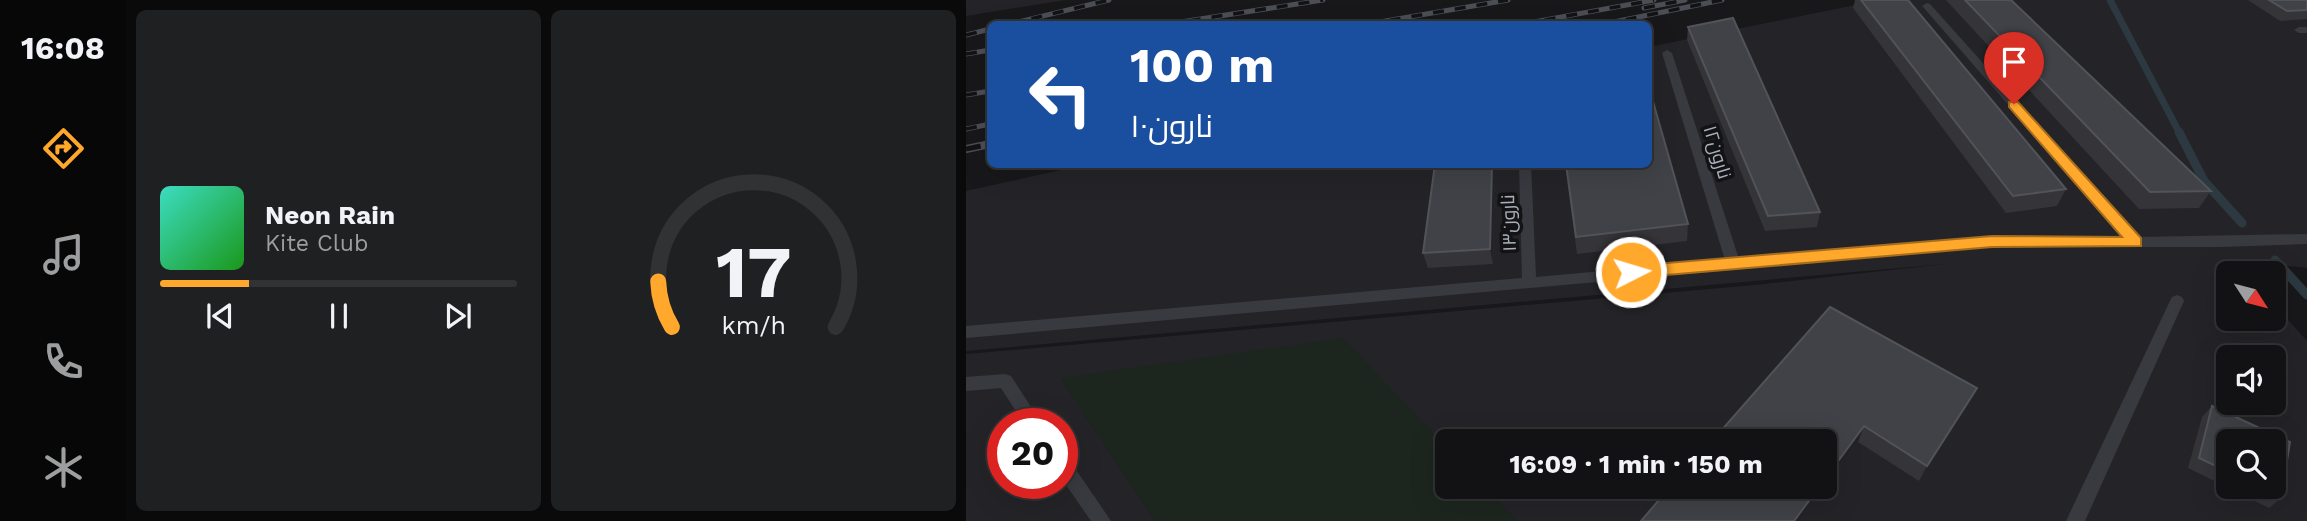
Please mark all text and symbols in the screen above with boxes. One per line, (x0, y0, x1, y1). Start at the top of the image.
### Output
text: 16:08 (21, 29, 105, 67)
pin (1984, 32, 2044, 104)
text: 100 m (1130, 36, 1274, 94)
icon: arrive (1995, 43, 2033, 81)
icon: left (1015, 49, 1106, 140)
text: نارون۱۰ (1130, 107, 1213, 145)
street label: نارون۱۲ (1699, 123, 1736, 182)
icon: directions (39, 124, 88, 173)
street label: نارون۱۳ (1496, 194, 1521, 252)
text: Neon Rain (265, 200, 395, 230)
text: 17 (716, 229, 791, 315)
icon: music (39, 230, 88, 279)
text: Kite Club (265, 230, 368, 257)
position arrow (1594, 235, 1668, 309)
north arrow (2216, 261, 2286, 331)
map controls (2216, 261, 2286, 499)
icon: previous (201, 297, 239, 335)
icon: pause (320, 297, 358, 335)
icon: next (439, 297, 477, 335)
text: km/h (721, 310, 786, 339)
icon: phone (39, 337, 88, 386)
button: sound (2216, 345, 2286, 415)
speed limit sign: 20 (987, 408, 1078, 499)
button: search (2216, 429, 2286, 499)
icon: climate (39, 443, 88, 492)
text: 16:09 · 1 min · 150 m (1509, 449, 1763, 479)

